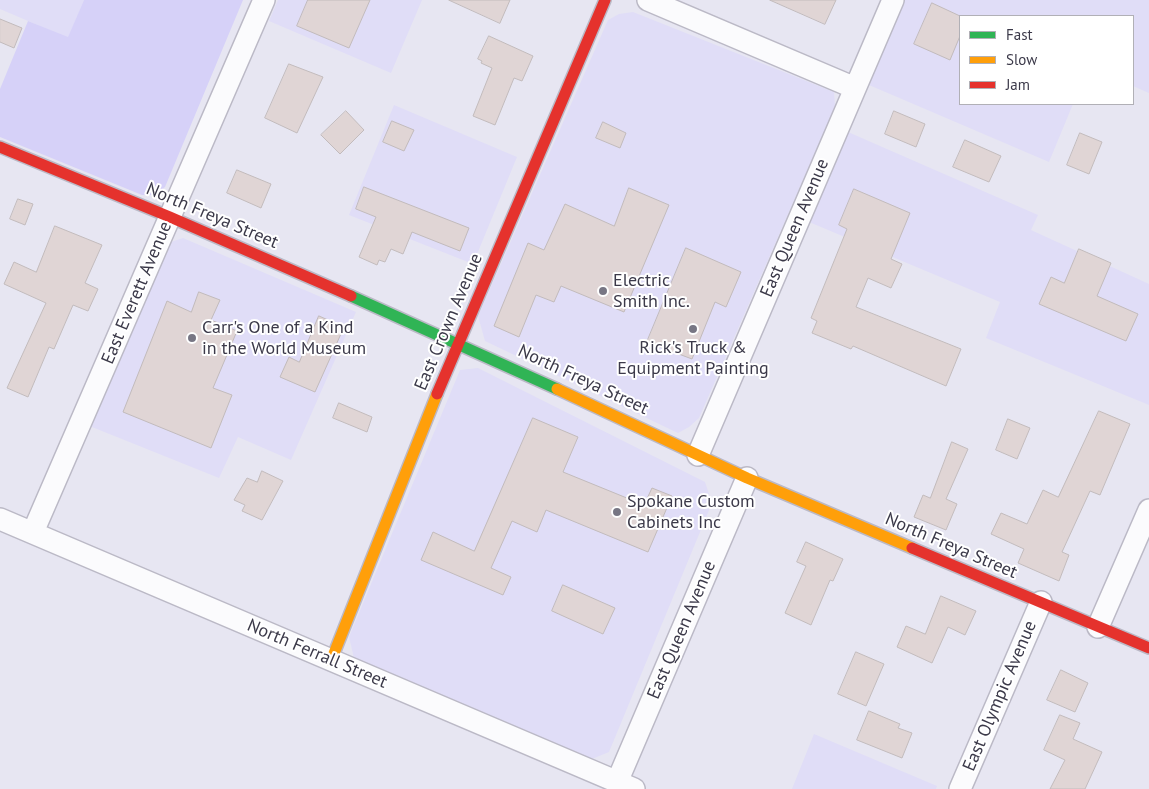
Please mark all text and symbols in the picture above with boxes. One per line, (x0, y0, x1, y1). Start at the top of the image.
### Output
legend (959, 15, 1134, 105)
text: Fast (1006, 25, 1033, 44)
text: Slow (1006, 50, 1037, 69)
text: Jam (1006, 75, 1030, 94)
street label: East Queen Avenue (756, 156, 834, 300)
street label: North Freya Street (143, 178, 281, 254)
street label: East Everett Avenue (97, 218, 177, 368)
street label: East Crown Avenue (410, 250, 488, 394)
place label: Electric Smith Inc. (613, 270, 690, 312)
marker: Electric Smith Inc. (597, 285, 609, 297)
place label: Carr's One of a Kind in the World Museum (202, 317, 366, 359)
marker: Rick's Truck & Equipment Painting (687, 323, 699, 335)
marker: Carr's One of a Kind in the World Museum (186, 332, 198, 344)
place label: Rick's Truck & Equipment Painting (617, 337, 769, 379)
street label: North Freya Street (514, 340, 652, 420)
place label: Spokane Custom Cabinets Inc (627, 491, 755, 534)
marker: Spokane Custom Cabinets Inc (611, 506, 623, 518)
street label: North Freya Street (882, 508, 1020, 584)
street label: East Queen Avenue (643, 558, 721, 702)
street label: North Ferrall Street (244, 615, 390, 693)
street label: East Olympic Avenue (959, 618, 1041, 774)

